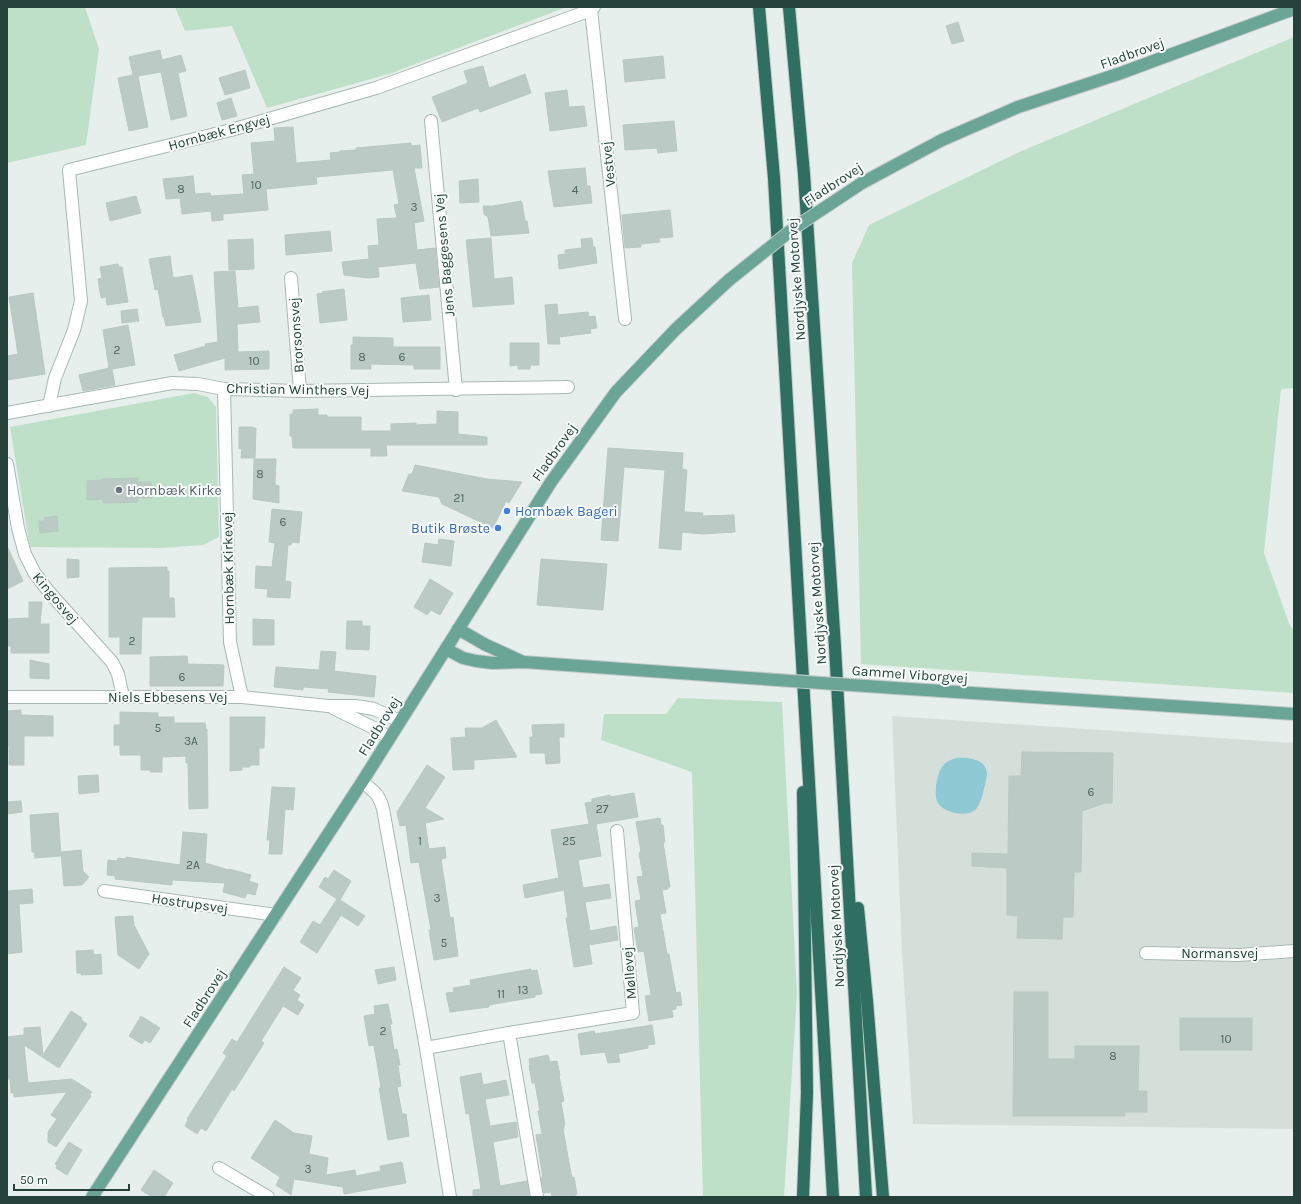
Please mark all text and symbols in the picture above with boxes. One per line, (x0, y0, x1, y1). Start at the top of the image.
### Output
street label: Fladbrovej (1098, 34, 1167, 73)
street label: Hornbæk Engvej (166, 111, 272, 154)
street label: Vestvej (598, 140, 619, 188)
street label: Fladbrovej (801, 159, 866, 210)
house number: 10 (250, 178, 262, 192)
house number: 8 (177, 182, 185, 196)
house number: 4 (572, 183, 579, 197)
street label: Jens Baggesens Vej (431, 192, 458, 317)
house number: 3 (410, 200, 418, 214)
street label: Nordjyske Motorvej (784, 217, 809, 341)
street label: Brorsonsvej (285, 297, 308, 373)
house number: 2 (114, 343, 121, 357)
house number: 8 (358, 350, 366, 364)
house number: 6 (399, 350, 406, 364)
house number: 10 (248, 354, 260, 368)
street label: Christian Winthers Vej (226, 380, 370, 399)
street label: Fladbrovej (528, 420, 581, 485)
house number: 8 (256, 467, 264, 481)
place label: Hornbæk Kirke (127, 482, 222, 499)
marker: Hornbæk Kirke (114, 485, 124, 495)
house number: 21 (454, 491, 464, 505)
place label: Hornbæk Bageri (515, 503, 618, 520)
marker: Hornbæk Bageri (502, 506, 512, 516)
street label: Hornbæk Kirkevej (219, 511, 238, 625)
house number: 6 (280, 515, 287, 529)
place label: Butik Brøste (411, 520, 490, 537)
marker: Butik Brøste (493, 523, 503, 533)
street label: Nordjyske Motorvej (805, 541, 830, 665)
street label: Kingosvej (29, 569, 82, 628)
house number: 2 (129, 634, 136, 648)
street label: Gammel Viborgvej (851, 662, 969, 687)
house number: 6 (179, 670, 186, 684)
street label: Niels Ebbesens Vej (108, 689, 228, 706)
street label: Fladbrovej (354, 693, 404, 759)
house number: 5 (155, 721, 162, 735)
house number: 3A (184, 734, 198, 748)
house number: 6 (1088, 785, 1095, 799)
house number: 27 (596, 802, 609, 816)
house number: 1 (418, 834, 422, 848)
house number: 25 (562, 834, 576, 848)
house number: 2A (186, 858, 200, 872)
street label: Nordjyske Motorvej (825, 864, 848, 988)
street label: Hostrupsvej (150, 890, 229, 917)
house number: 3 (433, 891, 441, 905)
house number: 5 (441, 936, 448, 950)
street label: Normansvej (1181, 945, 1259, 962)
street label: Møllevej (619, 946, 640, 1000)
street label: Fladbrovej (179, 966, 230, 1031)
house number: 13 (517, 983, 529, 997)
house number: 11 (497, 987, 505, 1001)
house number: 2 (380, 1024, 387, 1038)
house number: 10 (1220, 1032, 1232, 1046)
house number: 8 (1109, 1049, 1117, 1063)
house number: 3 (304, 1162, 312, 1176)
scale bar (14, 1166, 129, 1192)
text: 50 m (20, 1173, 48, 1187)

